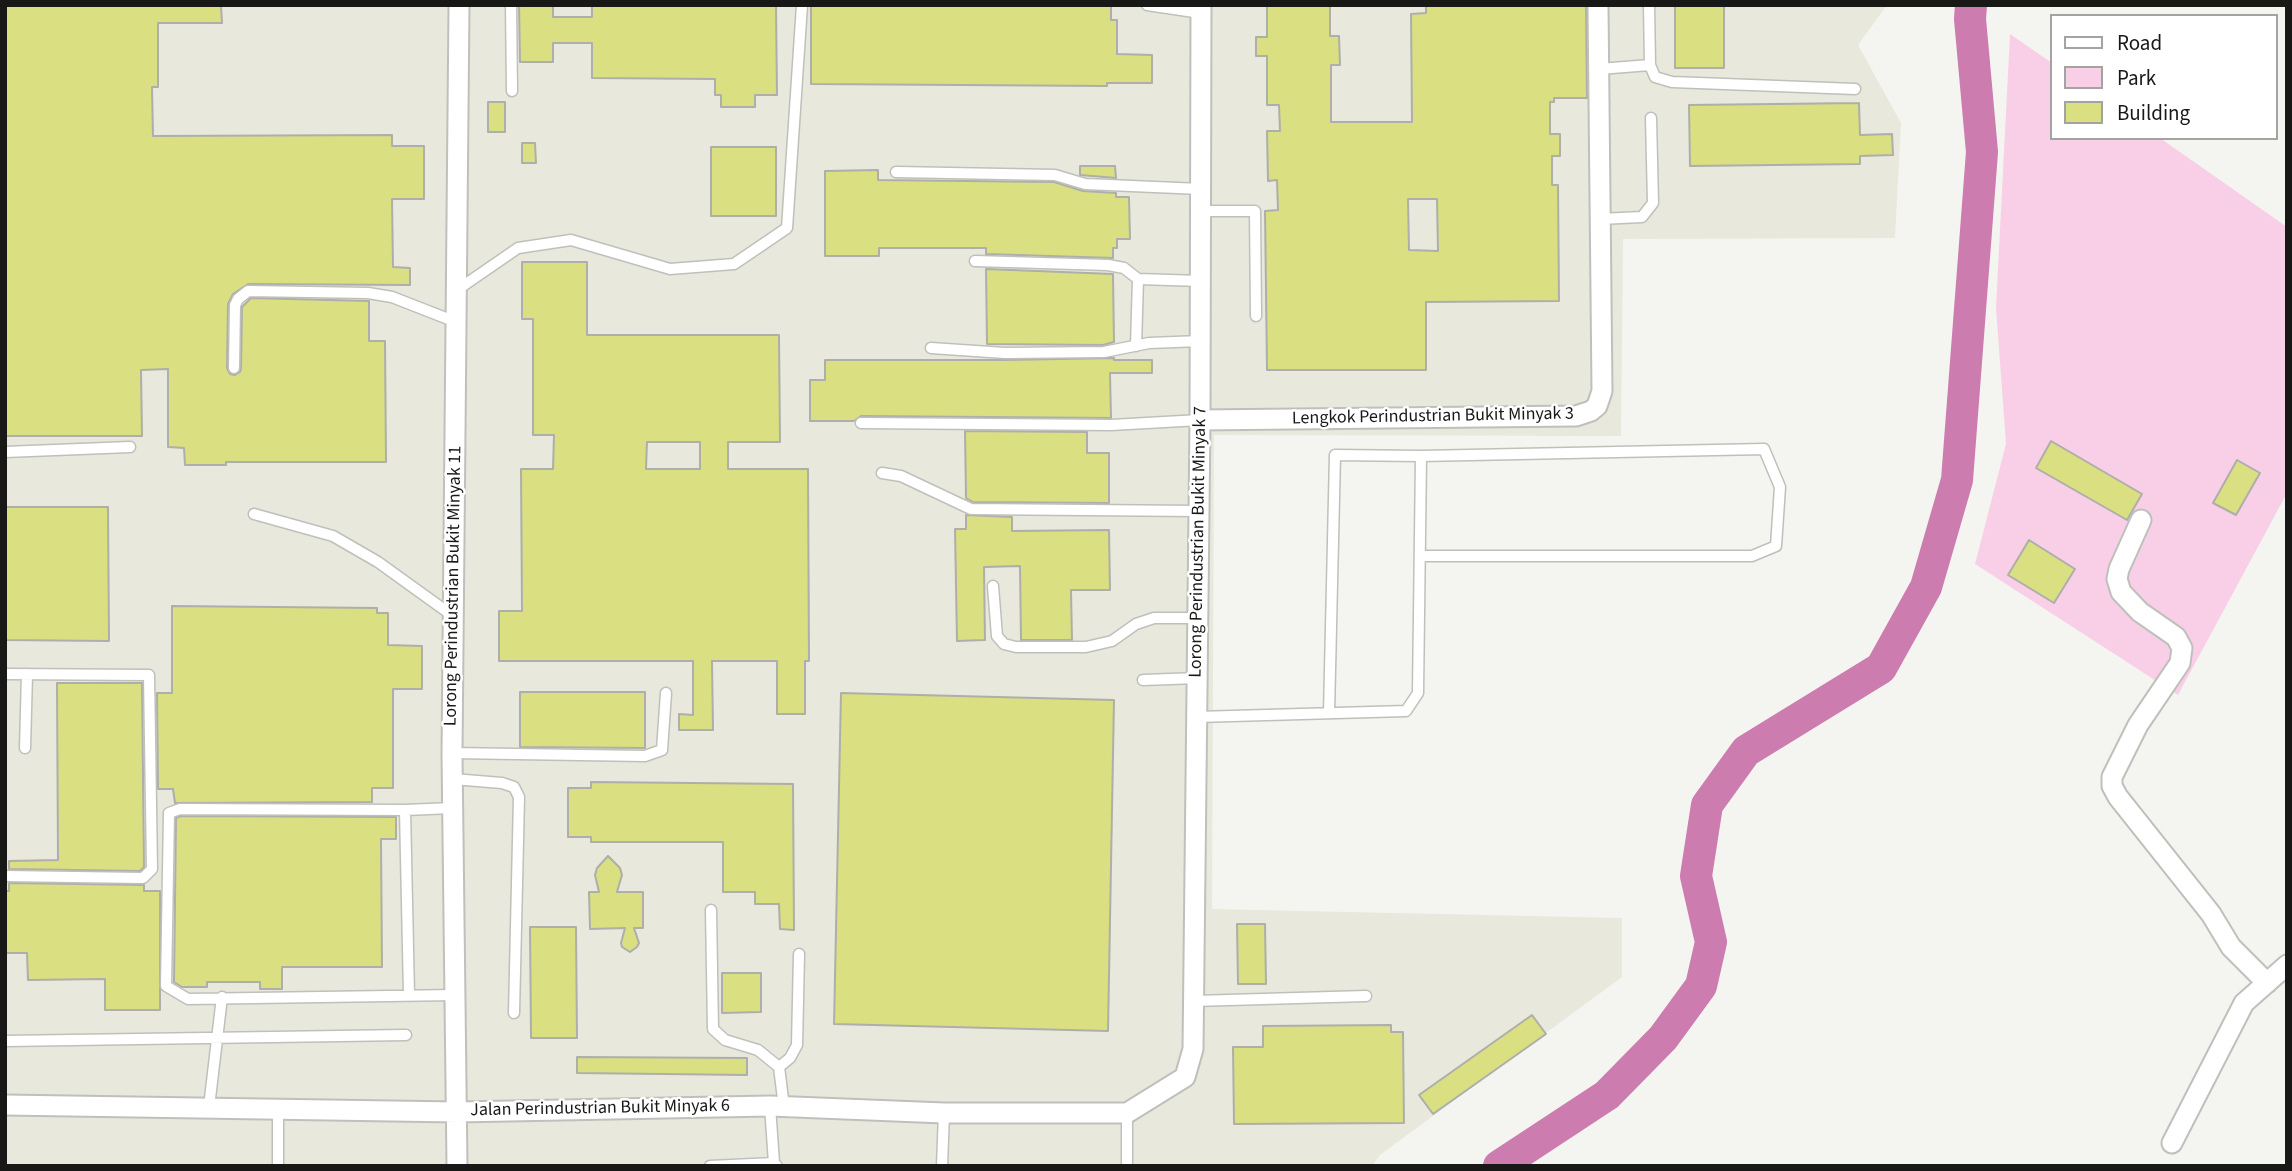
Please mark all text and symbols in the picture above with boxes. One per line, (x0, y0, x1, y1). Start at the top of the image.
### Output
legend (2050, 14, 2278, 140)
text: Road (2117, 28, 2162, 58)
text: Park (2117, 63, 2156, 93)
text: Building (2117, 98, 2190, 128)
street label: Lengkok Perindustrian Bukit Minyak 3 (1292, 404, 1574, 430)
street label: Lorong Perindustrian Bukit Minyak 7 (1186, 406, 1212, 678)
street label: Lorong Perindustrian Bukit Minyak 11 (441, 446, 467, 726)
street label: Jalan Perindustrian Bukit Minyak 6 (470, 1096, 730, 1122)

